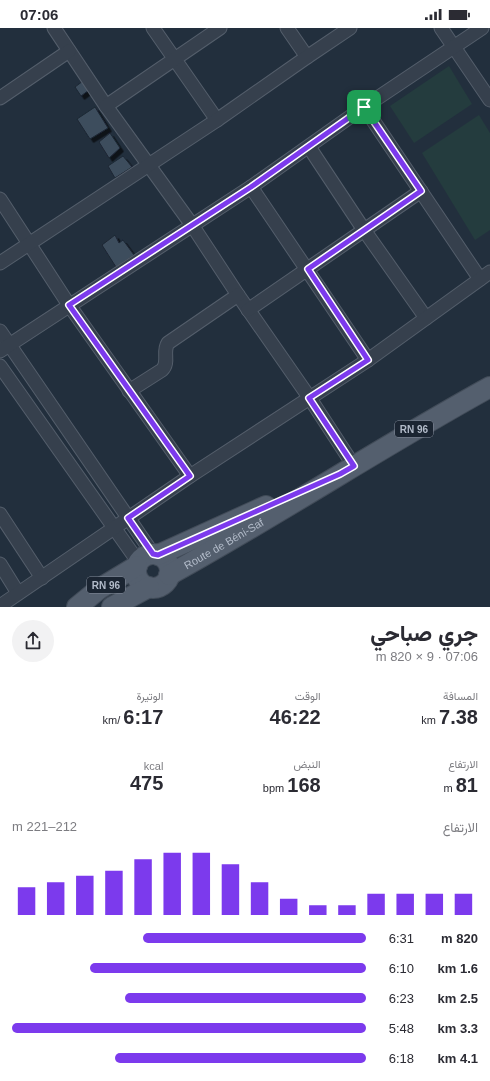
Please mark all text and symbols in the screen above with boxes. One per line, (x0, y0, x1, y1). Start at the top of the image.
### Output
text: 07:06 (20, 6, 58, 23)
pin (347, 90, 381, 124)
icon: arrive (353, 96, 375, 118)
road number: RN 96 (395, 421, 433, 437)
street label: Route de Béni-Saf (182, 516, 267, 571)
road number: RN 96 (87, 577, 125, 593)
button: share (12, 620, 54, 662)
text: جري صباحي (370, 621, 478, 646)
text: 07:06 · 9 × 820 m (376, 649, 478, 664)
text: الوتيرة (136, 690, 163, 702)
text: الوقت (295, 690, 321, 702)
text: المسافة (443, 690, 478, 702)
text: 6:17 (123, 706, 163, 728)
text: 46:22 (270, 706, 321, 728)
text: 7.38 (439, 706, 478, 728)
text: /km (103, 714, 123, 726)
text: km (421, 714, 439, 726)
text: النبض (293, 758, 321, 770)
text: الارتفاع (448, 758, 478, 770)
text: kcal (144, 760, 163, 772)
text: 475 (130, 772, 163, 794)
text: 168 (287, 774, 321, 796)
text: 81 (456, 774, 478, 796)
text: bpm (263, 782, 287, 794)
text: m (444, 782, 456, 794)
text: 212–221 m (12, 819, 77, 834)
text: الارتفاع (443, 820, 478, 835)
text: 6:31 (389, 931, 414, 946)
text: 820 m (441, 931, 478, 946)
text: 6:10 (389, 961, 414, 976)
text: 1.6 km (438, 961, 478, 976)
text: 6:23 (389, 991, 414, 1006)
text: 2.5 km (438, 991, 478, 1006)
text: 5:48 (389, 1021, 414, 1036)
text: 3.3 km (438, 1021, 478, 1036)
text: 6:18 (389, 1051, 414, 1066)
text: 4.1 km (438, 1051, 478, 1066)

